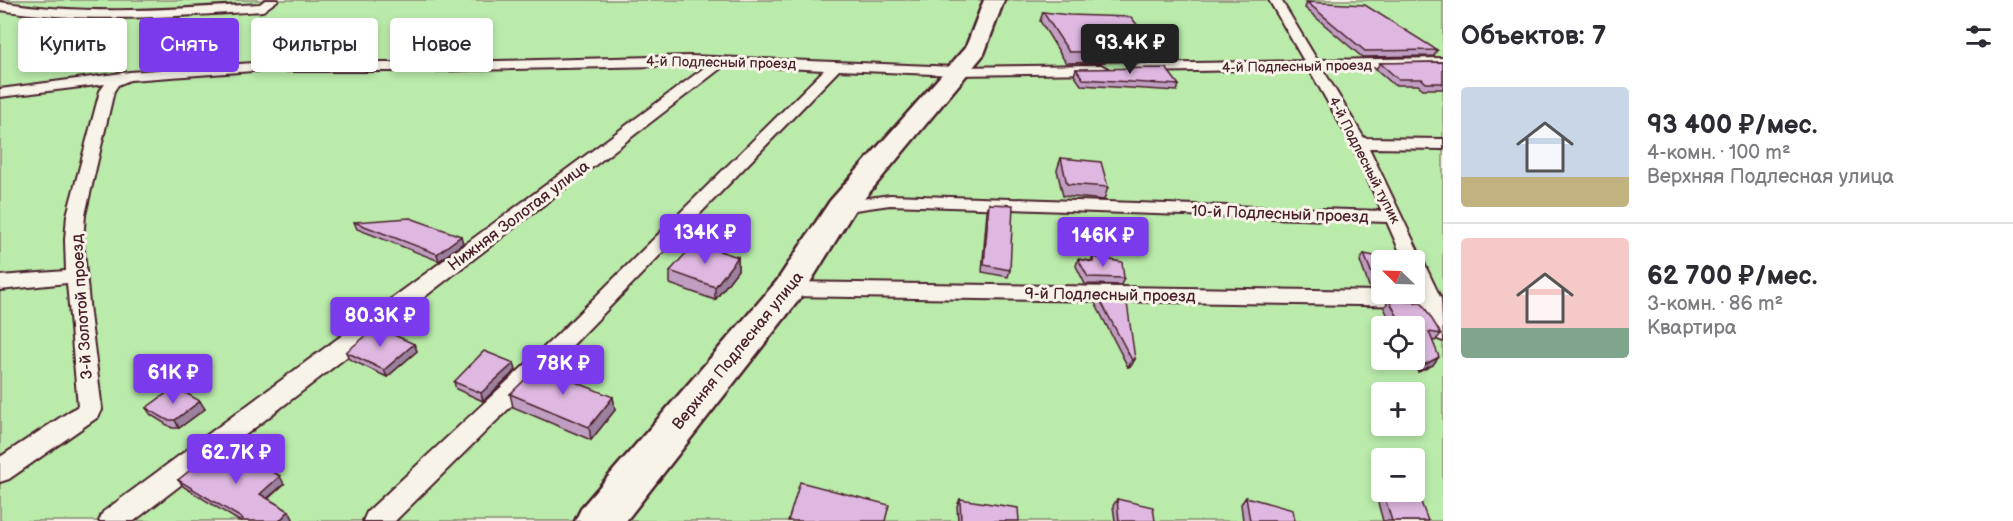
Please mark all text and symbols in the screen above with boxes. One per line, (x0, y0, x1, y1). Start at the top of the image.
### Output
chip: Купить (18, 18, 127, 72)
chip: Снять (139, 18, 239, 72)
chip: Фильтры (251, 18, 378, 72)
chip: Новое (390, 18, 493, 72)
icon: filters (1962, 20, 1995, 53)
text: Объектов: 7 (1461, 21, 1606, 52)
pin: 93.4K ₽ (1075, 24, 1185, 75)
text: 93.4K ₽ (1095, 31, 1165, 55)
street label: 4-й Подлесный проезд (646, 53, 797, 72)
street label: 4-й Подлесный проезд (1222, 57, 1373, 76)
street label: 4-й Подлесный тупик (1325, 94, 1404, 227)
text: 93 400 ₽/мес. (1647, 110, 1817, 141)
icon: home (1509, 111, 1581, 183)
text: 4-комн. · 100 m² (1647, 141, 1791, 165)
street label: Нижняя Золотая улица (445, 157, 594, 275)
text: Верхняя Подлесная улица (1647, 165, 1894, 189)
street label: 10-й Подлесный проезд (1191, 202, 1369, 227)
pin: 134K ₽ (656, 214, 754, 265)
pin: 146K ₽ (1054, 217, 1152, 268)
text: 134K ₽ (674, 221, 736, 245)
text: 146K ₽ (1072, 224, 1134, 248)
street label: 3-й Золотой проезд (68, 233, 97, 380)
north arrow (1371, 250, 1425, 304)
map controls (1371, 250, 1425, 502)
text: 62 700 ₽/мес. (1647, 261, 1817, 292)
icon: home (1509, 262, 1581, 334)
street label: Верхняя Подлесная улица (669, 268, 808, 434)
street label: 9-й Подлесный проезд (1024, 285, 1196, 306)
text: 3-комн. · 86 m² (1647, 292, 1783, 316)
pin: 80.3K ₽ (325, 297, 435, 348)
text: 80.3K ₽ (344, 304, 416, 328)
button: locate (1371, 316, 1425, 370)
text: Квартира (1647, 316, 1737, 340)
pin: 78K ₽ (521, 345, 605, 396)
text: 78K ₽ (536, 352, 590, 376)
pin: 61K ₽ (131, 354, 215, 405)
text: 61K ₽ (147, 361, 199, 385)
button: + (1371, 382, 1425, 436)
pin: 62.7K ₽ (181, 434, 291, 485)
text: 62.7K ₽ (201, 441, 271, 465)
button: − (1371, 448, 1425, 502)

